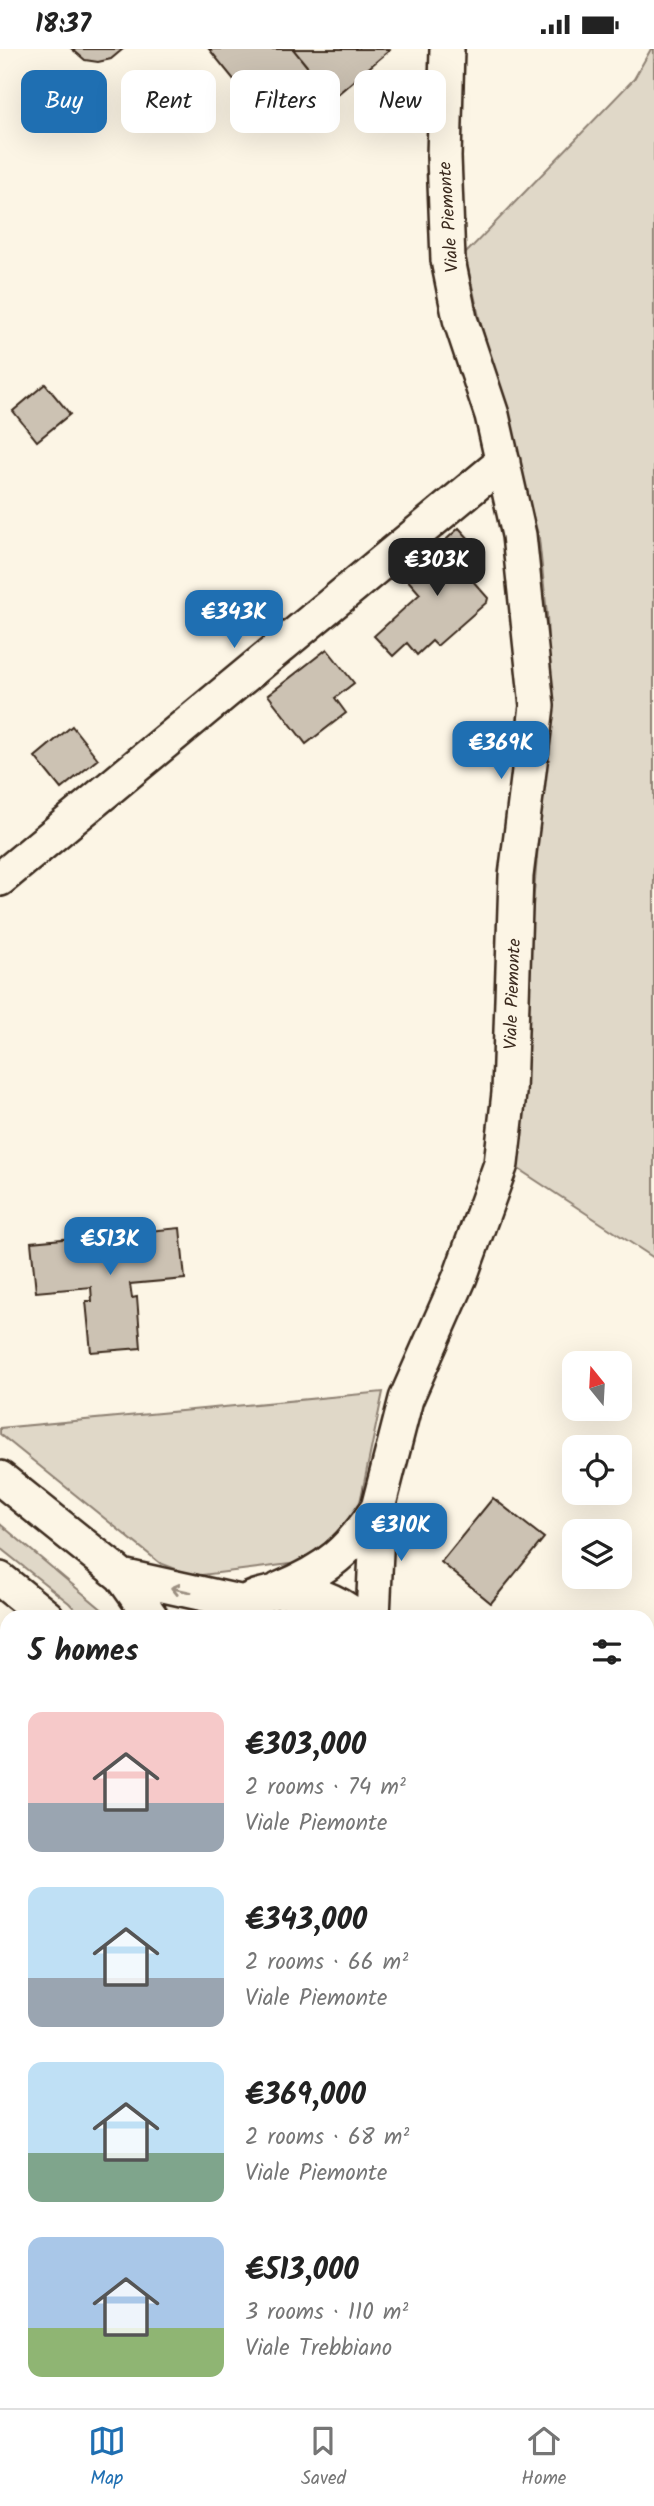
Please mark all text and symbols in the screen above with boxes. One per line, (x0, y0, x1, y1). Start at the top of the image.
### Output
text: 18:37 (35, 4, 91, 46)
chip: Buy (21, 70, 107, 133)
chip: Rent (121, 70, 216, 133)
chip: Filters (230, 70, 340, 133)
chip: New (354, 70, 446, 133)
street label: Viale Piemonte (431, 160, 468, 273)
pin: €303K (388, 539, 486, 598)
text: €303K (404, 543, 470, 579)
pin: €343K (185, 591, 283, 650)
text: €343K (201, 595, 267, 631)
pin: €369K (452, 721, 550, 781)
text: €369K (468, 726, 534, 762)
street label: Viale Piemonte (497, 938, 530, 1050)
pin: €513K (61, 1217, 159, 1277)
text: €513K (80, 1222, 140, 1258)
north arrow (562, 1351, 632, 1421)
map controls (562, 1351, 632, 1589)
button: locate (562, 1435, 632, 1505)
pin: €310K (352, 1503, 450, 1563)
text: €310K (371, 1508, 431, 1544)
button: layers (562, 1519, 632, 1589)
one-way arrow (170, 1583, 193, 1596)
text: 5 homes (28, 1628, 139, 1676)
icon: filters (588, 1633, 626, 1671)
text: €303,000 (245, 1722, 366, 1770)
icon: home (84, 1740, 168, 1824)
text: 2 rooms · 74 m² (245, 1770, 406, 1806)
text: Viale Piemonte (245, 1806, 387, 1842)
text: €343,000 (245, 1897, 367, 1945)
icon: home (84, 1915, 168, 1999)
text: 2 rooms · 66 m² (245, 1945, 408, 1981)
text: Viale Piemonte (245, 1981, 387, 2017)
text: €369,000 (245, 2072, 366, 2120)
icon: home (84, 2090, 168, 2174)
text: 2 rooms · 68 m² (245, 2120, 409, 2156)
text: Viale Piemonte (245, 2156, 387, 2192)
text: €513,000 (245, 2247, 359, 2295)
icon: home (84, 2265, 168, 2349)
text: 3 rooms · 110 m² (245, 2295, 408, 2331)
text: Viale Trebbiano (245, 2331, 392, 2367)
tab: Map (88, 2422, 126, 2494)
tab: Saved (301, 2422, 346, 2494)
tab: Home (521, 2422, 566, 2494)

